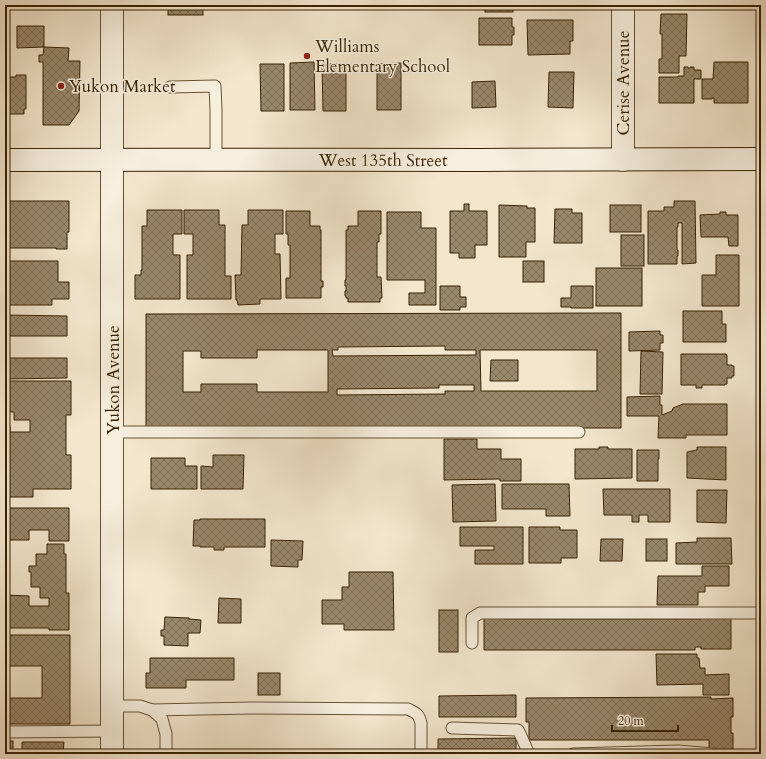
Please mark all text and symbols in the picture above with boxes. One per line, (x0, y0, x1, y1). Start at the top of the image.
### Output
street label: Cerise Avenue (612, 31, 635, 135)
place label: Williams Elementary School (314, 35, 451, 78)
marker: Williams Elementary School (302, 51, 312, 61)
place label: Yukon Market (69, 75, 176, 98)
marker: Yukon Market (56, 81, 66, 91)
street label: West 135th Street (318, 149, 448, 172)
street label: Yukon Avenue (102, 325, 125, 435)
scale bar (612, 707, 678, 733)
text: 20 m (618, 713, 645, 729)

